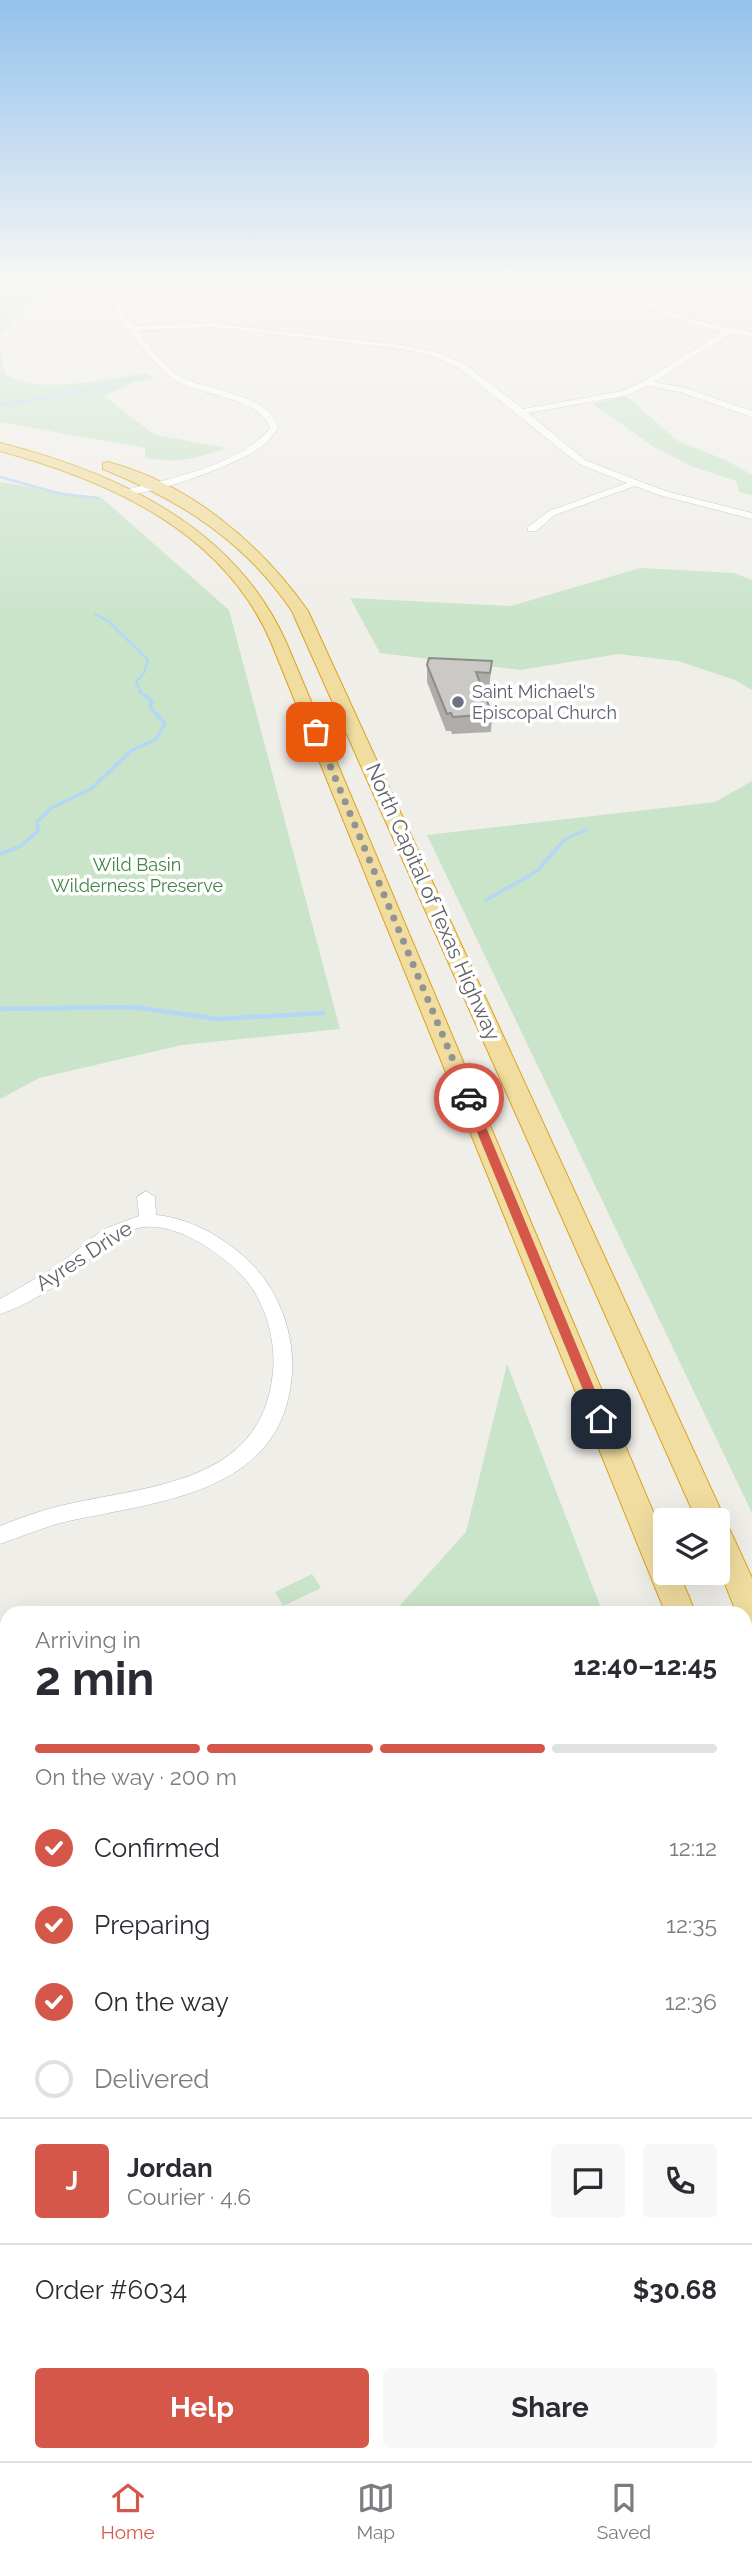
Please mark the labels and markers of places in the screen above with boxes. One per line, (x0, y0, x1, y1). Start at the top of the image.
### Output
place label: Saint Michael's Episcopal Church (472, 681, 617, 723)
marker: Saint Michael's Episcopal Church (450, 694, 466, 710)
pin (286, 702, 346, 762)
pin (571, 1389, 631, 1449)

